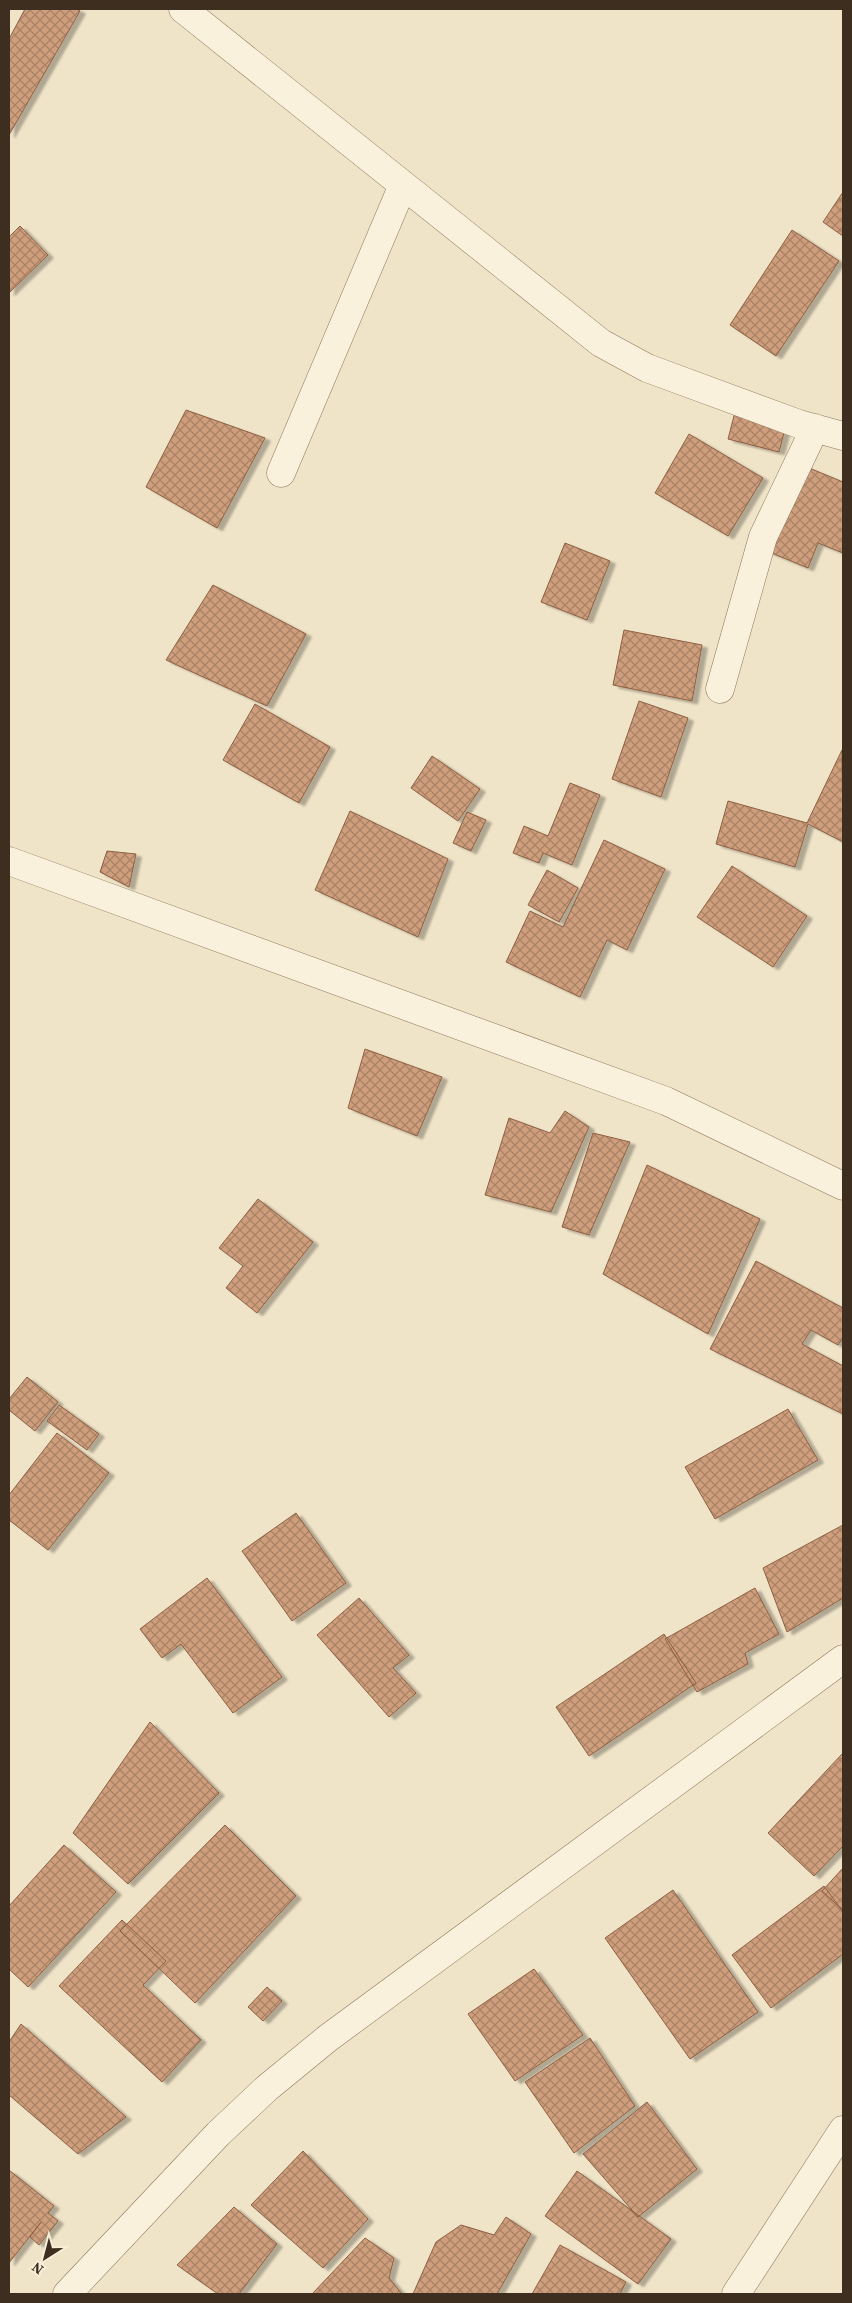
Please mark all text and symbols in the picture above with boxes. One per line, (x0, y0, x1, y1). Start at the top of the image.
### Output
north arrow (20, 2233, 70, 2283)
text: N (27, 2257, 47, 2280)

